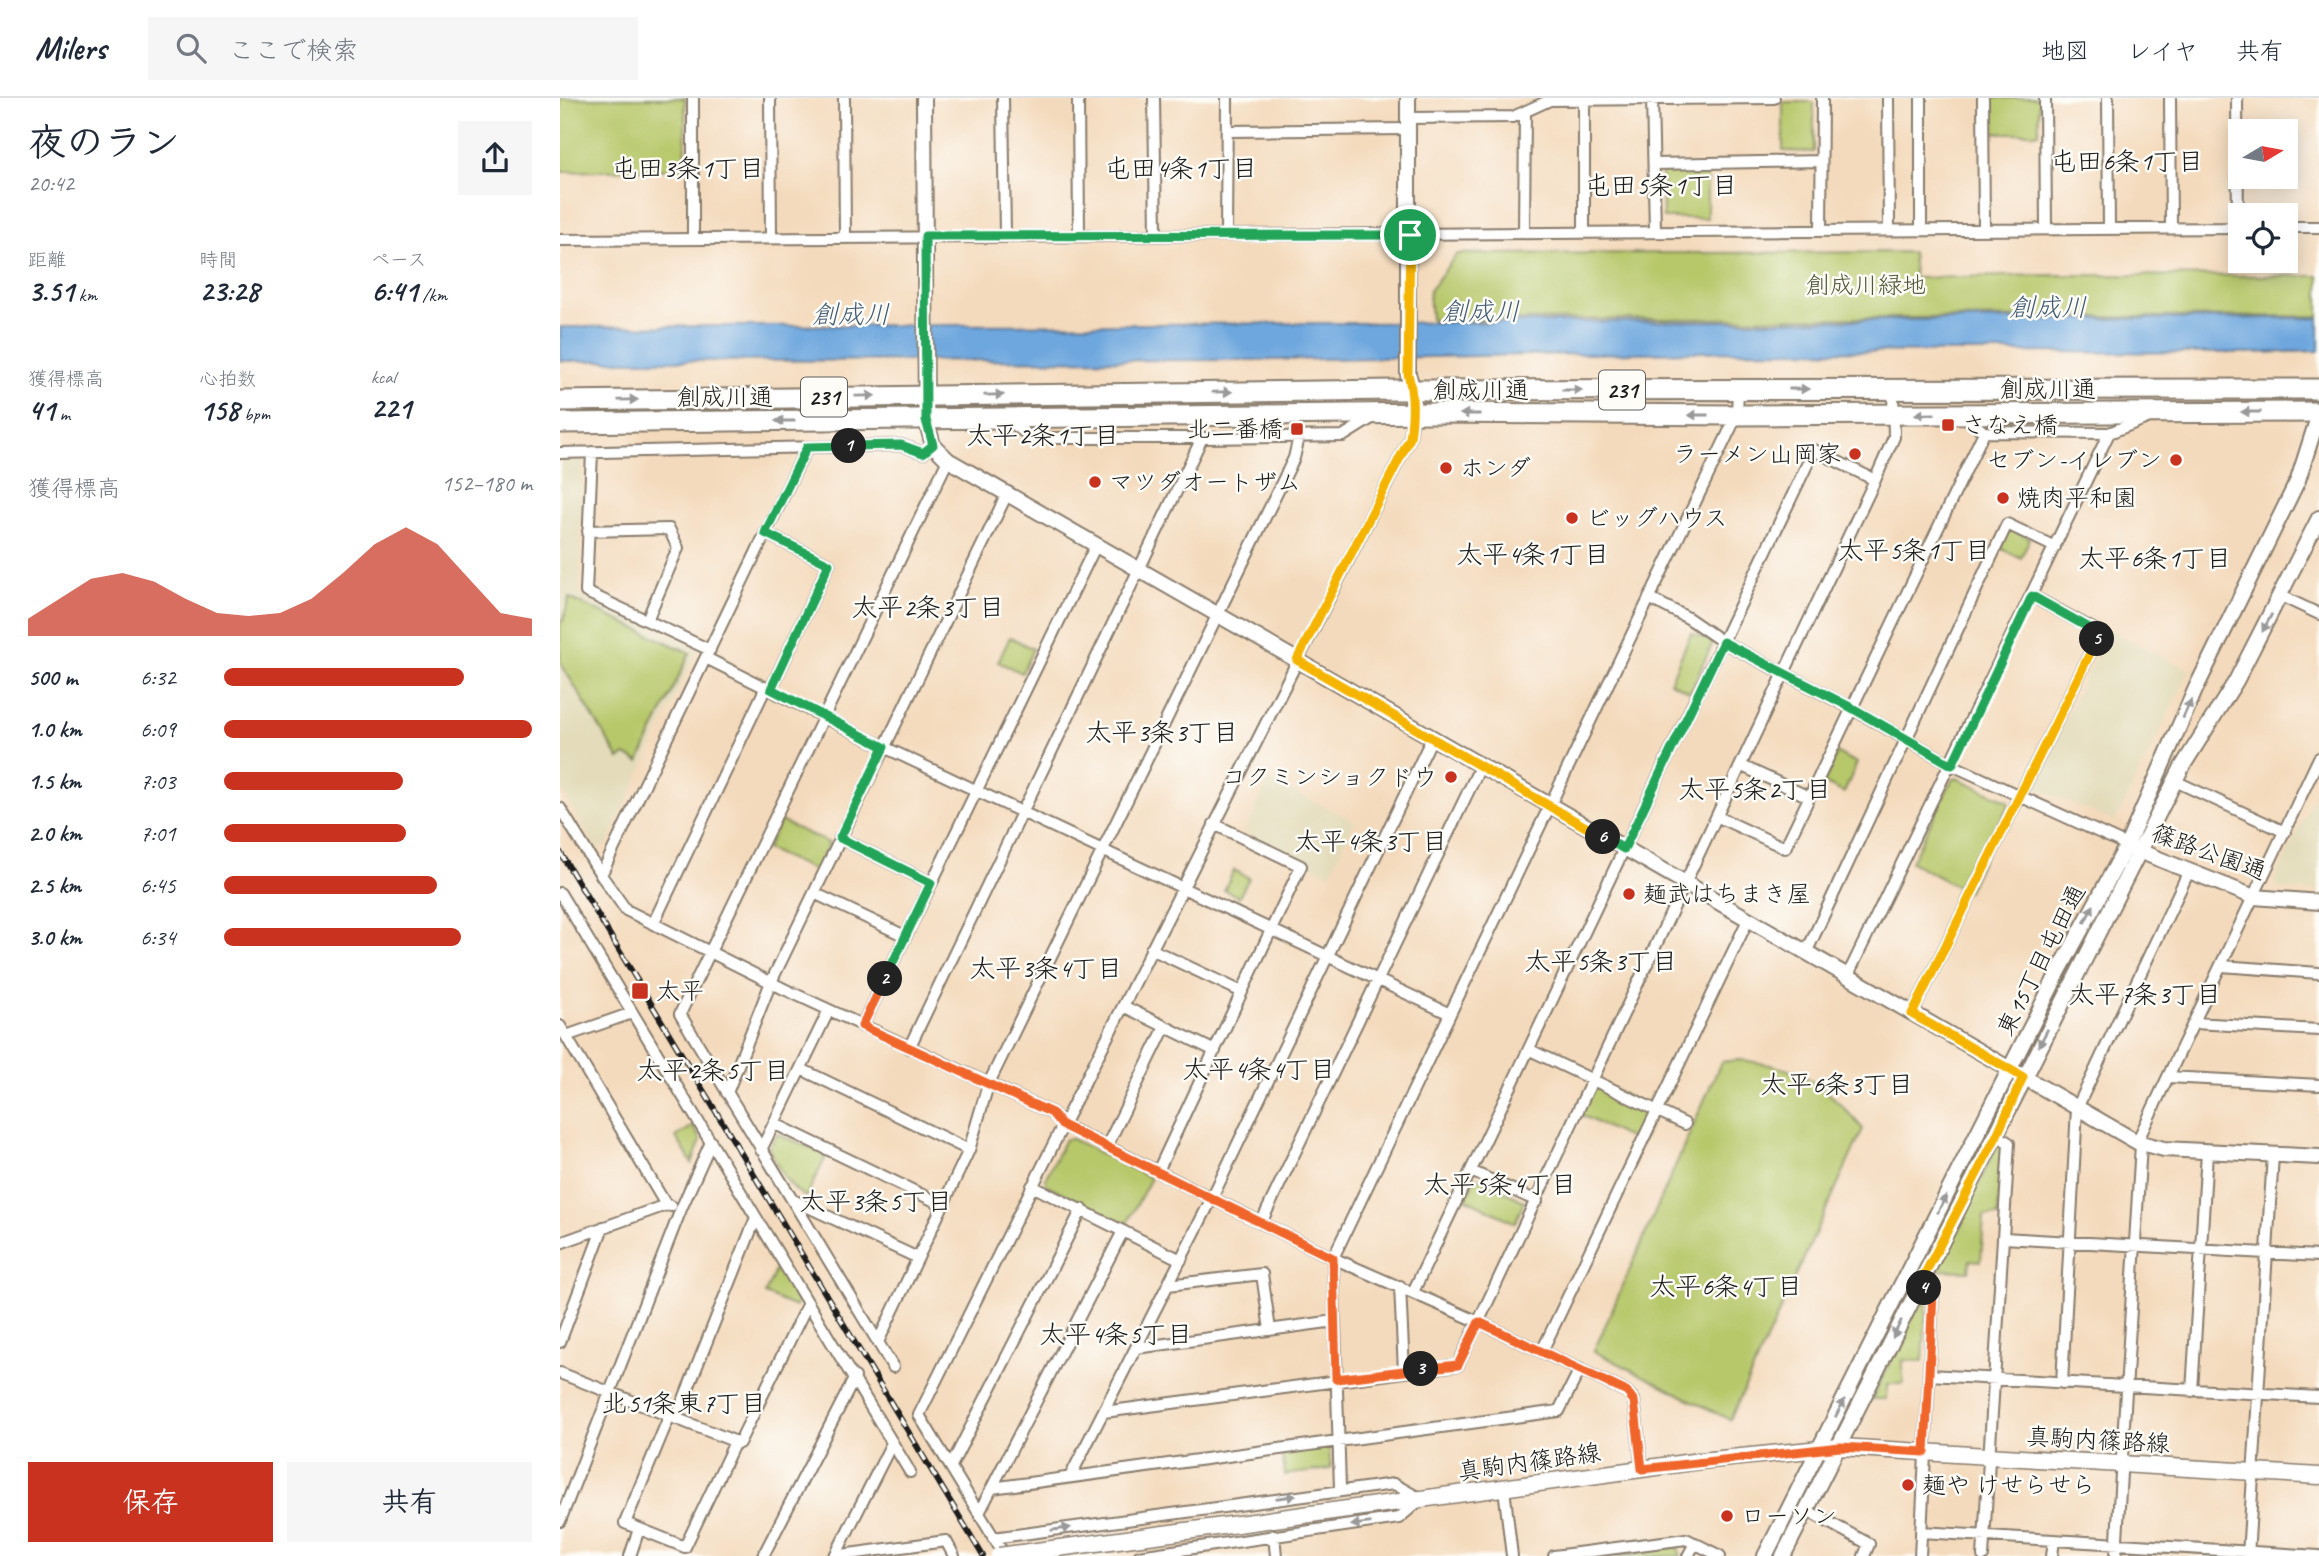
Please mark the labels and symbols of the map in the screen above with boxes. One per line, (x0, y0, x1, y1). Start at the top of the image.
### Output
north arrow (2228, 119, 2298, 189)
district label: 屯田6条1丁目 (2050, 145, 2204, 178)
district label: 屯田3条1丁目 (611, 152, 765, 185)
district label: 屯田4条1丁目 (1104, 152, 1258, 185)
district label: 屯田5条1丁目 (1584, 169, 1738, 202)
pin (1380, 205, 1440, 265)
park label: 創成川緑地 (1806, 270, 1926, 300)
water label: 創成川 (2009, 291, 2087, 324)
water label: 創成川 (1442, 295, 1520, 328)
water label: 創成川 (812, 298, 890, 331)
road number: 231 (1599, 370, 1645, 410)
street label: 創成川通 (2000, 374, 2096, 404)
street label: 創成川通 (1433, 375, 1529, 405)
road number: 231 (801, 378, 847, 416)
street label: 創成川通 (677, 382, 773, 412)
one-way arrow (1788, 383, 1810, 395)
one-way arrow (1561, 384, 1583, 396)
one-way arrow (1211, 386, 1233, 398)
one-way arrow (983, 389, 1005, 400)
one-way arrow (854, 390, 876, 402)
one-way arrow (617, 394, 639, 406)
one-way arrow (2240, 406, 2262, 418)
one-way arrow (1459, 408, 1481, 419)
one-way arrow (1687, 409, 1709, 421)
one-way arrow (1914, 409, 1936, 420)
place label: さなえ橋 (1962, 410, 2058, 440)
place label: 北二番橋 (1187, 414, 1283, 444)
one-way arrow (773, 415, 795, 427)
marker: さなえ橋 (1940, 417, 1956, 433)
district label: 太平2条1丁目 (966, 419, 1120, 452)
marker: 北二番橋 (1289, 421, 1305, 437)
pin: 1 (832, 428, 866, 464)
place label: ラーメン山岡家 (1673, 439, 1841, 469)
place label: セブン-イレブン (1986, 445, 2162, 475)
marker: ラーメン山岡家 (1847, 446, 1863, 462)
marker: セブン-イレブン (2168, 452, 2184, 468)
place label: ホンダ (1460, 453, 1531, 483)
marker: ホンダ (1438, 460, 1454, 476)
place label: マツダオートザム (1109, 467, 1301, 497)
marker: マツダオートザム (1087, 474, 1103, 490)
place label: 焼肉平和園 (2017, 483, 2137, 513)
marker: 焼肉平和園 (1995, 490, 2011, 506)
place label: ビッグハウス (1586, 503, 1728, 533)
marker: ビッグハウス (1564, 510, 1580, 526)
district label: 太平5条1丁目 (1837, 534, 1991, 567)
district label: 太平4条1丁目 (1456, 538, 1610, 571)
district label: 太平6条1丁目 (2078, 542, 2232, 575)
district label: 太平2条3丁目 (851, 591, 1005, 624)
one-way arrow (2261, 613, 2273, 633)
pin: 5 (2080, 622, 2114, 656)
one-way arrow (2181, 699, 2193, 719)
district label: 太平3条3丁目 (1085, 716, 1239, 749)
place label: コクミンショクドウ (1222, 762, 1437, 792)
marker: コクミンショクドウ (1443, 769, 1459, 785)
district label: 太平5条2丁目 (1678, 773, 1832, 806)
street label: 篠路公園通 (2147, 817, 2271, 887)
pin: 6 (1586, 820, 1620, 854)
district label: 太平4条3丁目 (1294, 825, 1448, 858)
place label: 麺武はちまき屋 (1643, 879, 1811, 909)
street label: 東15丁目屯田通 (1990, 879, 2092, 1041)
marker: 麺武はちまき屋 (1621, 886, 1637, 902)
one-way arrow (2083, 904, 2095, 924)
district label: 太平5条3丁目 (1524, 945, 1678, 978)
district label: 太平3条4丁目 (969, 952, 1123, 985)
pin: 2 (868, 962, 902, 996)
place label: 太平 (656, 976, 704, 1006)
district label: 太平7条3丁目 (2068, 978, 2222, 1011)
marker: 太平 (630, 981, 650, 1001)
one-way arrow (2038, 1029, 2050, 1049)
district label: 太平4条4丁目 (1182, 1053, 1336, 1086)
district label: 太平2条5丁目 (636, 1054, 790, 1087)
district label: 太平6条3丁目 (1760, 1068, 1914, 1101)
district label: 太平5条4丁目 (1423, 1168, 1577, 1201)
district label: 太平3条5丁目 (799, 1185, 953, 1218)
one-way arrow (1936, 1194, 1947, 1214)
district label: 太平6条4丁目 (1649, 1270, 1803, 1303)
pin: 4 (1906, 1270, 1942, 1306)
district label: 太平4条5丁目 (1039, 1318, 1193, 1351)
one-way arrow (1892, 1319, 1903, 1339)
pin: 3 (1404, 1352, 1438, 1386)
district label: 北51条東7丁目 (601, 1387, 767, 1420)
one-way arrow (1834, 1398, 1845, 1418)
street label: 真駒内篠路線 (2025, 1421, 2171, 1459)
street label: 真駒内篠路線 (1456, 1437, 1602, 1487)
place label: 麺や けせらせら (1922, 1470, 2096, 1500)
marker: 麺や けせらせら (1900, 1477, 1916, 1493)
one-way arrow (1275, 1491, 1297, 1502)
place label: ローソン (1741, 1501, 1837, 1531)
marker: ローソン (1719, 1508, 1735, 1524)
one-way arrow (1349, 1518, 1371, 1529)
one-way arrow (1050, 1523, 1072, 1534)

